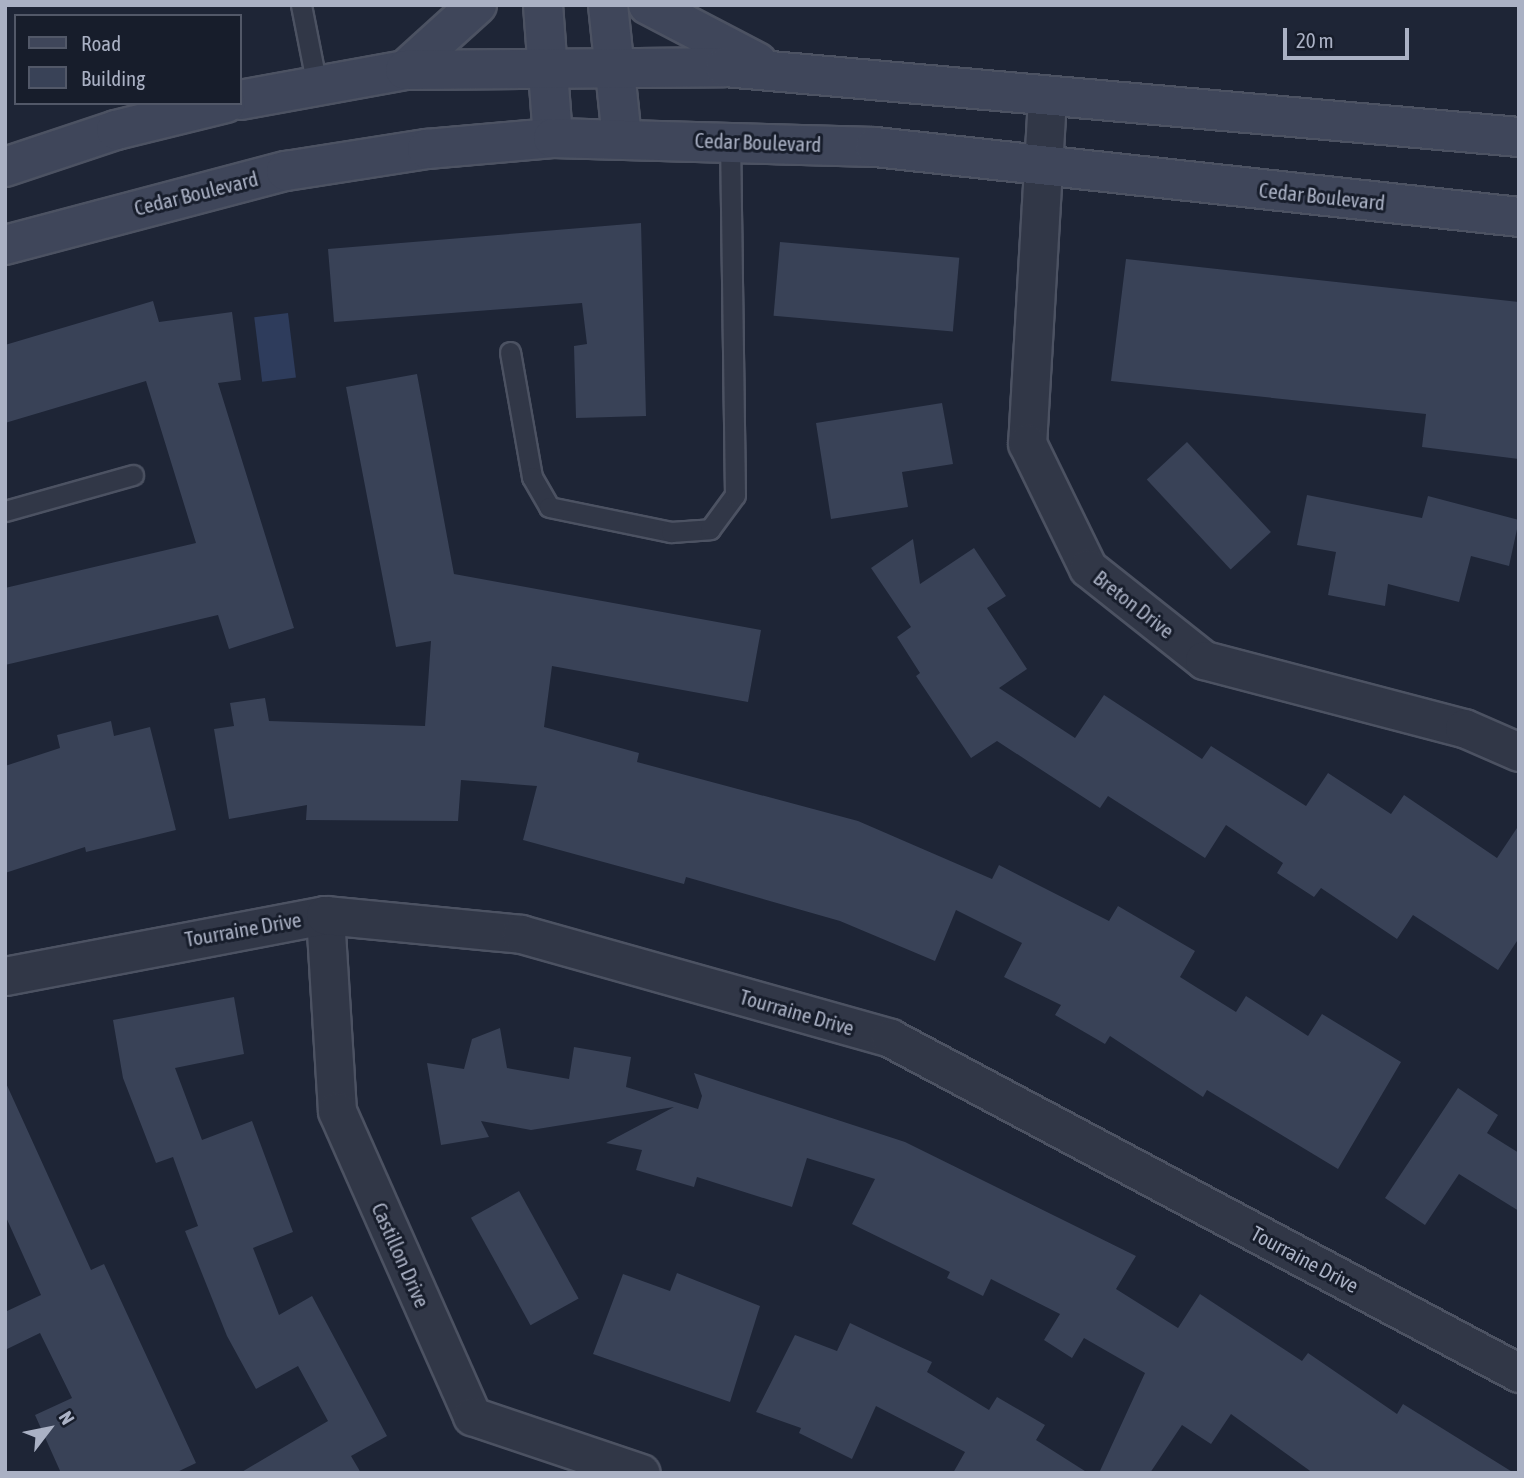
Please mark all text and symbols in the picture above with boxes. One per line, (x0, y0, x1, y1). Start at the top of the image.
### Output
legend (14, 14, 242, 105)
scale bar (1286, 14, 1412, 58)
text: 20 m (1296, 28, 1334, 52)
text: Road (81, 31, 121, 55)
text: Building (81, 66, 145, 90)
street label: Cedar Boulevard (694, 127, 822, 157)
street label: Cedar Boulevard (131, 165, 261, 221)
street label: Cedar Boulevard (1258, 177, 1386, 215)
street label: Breton Drive (1089, 565, 1179, 643)
street label: Tourraine Drive (183, 906, 303, 952)
street label: Tourraine Drive (737, 984, 857, 1040)
street label: Castillon Drive (367, 1199, 435, 1311)
street label: Tourraine Drive (1247, 1220, 1363, 1298)
north arrow (14, 1394, 84, 1464)
text: N (55, 1407, 79, 1428)

